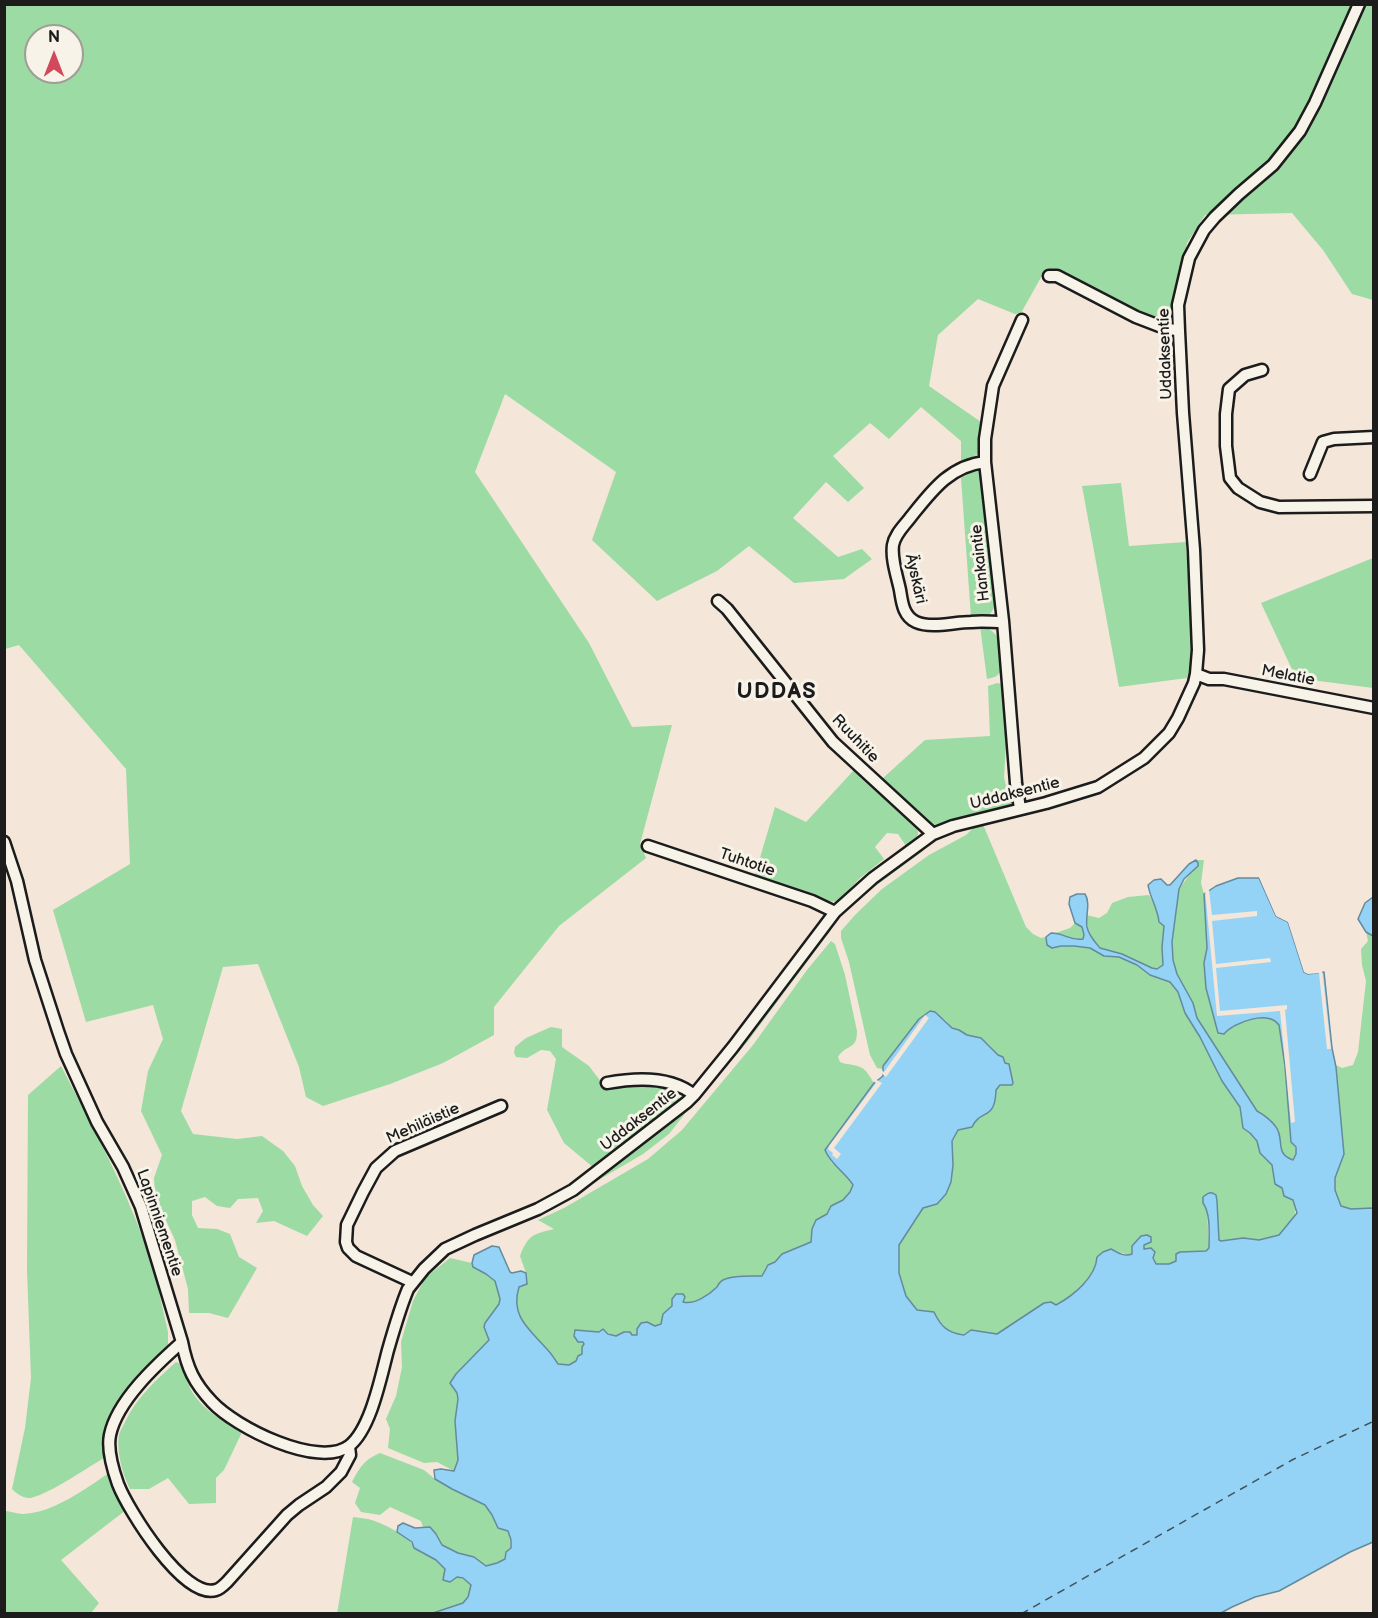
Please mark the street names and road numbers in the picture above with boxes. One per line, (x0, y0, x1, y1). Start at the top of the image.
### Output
street label: Uddaksentie (1155, 308, 1177, 400)
street label: Hankaintie (967, 524, 995, 602)
street label: Äyskäri (900, 552, 930, 606)
street label: Melatie (1260, 661, 1316, 691)
street label: Ruuhitie (827, 711, 883, 767)
street label: Uddaksentie (968, 774, 1062, 814)
street label: Tuhtotie (717, 845, 777, 881)
street label: Uddaksentie (597, 1084, 681, 1156)
street label: Mehiläistie (383, 1099, 463, 1149)
street label: Lapinniementie (132, 1167, 186, 1279)

